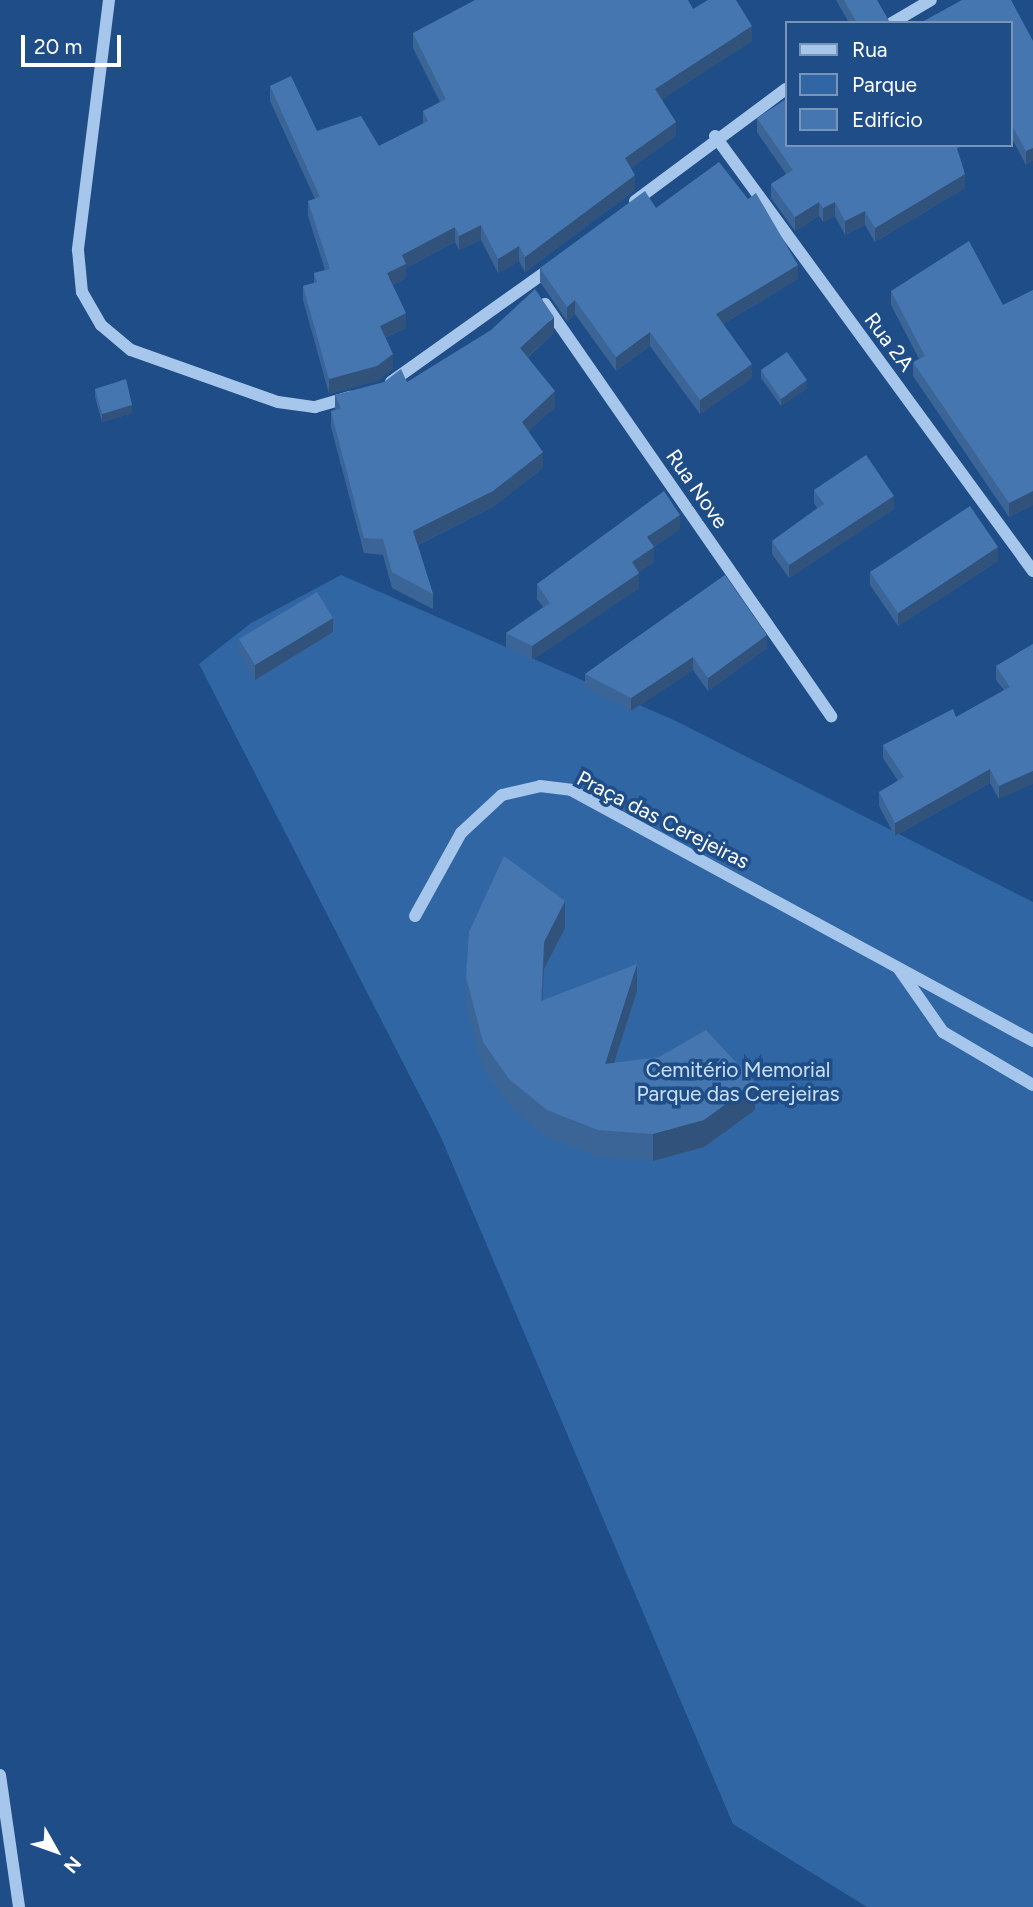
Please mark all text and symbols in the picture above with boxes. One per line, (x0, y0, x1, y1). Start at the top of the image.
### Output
scale bar (24, 21, 124, 65)
legend (785, 21, 1012, 147)
text: 20 m (34, 34, 82, 59)
text: Rua (852, 37, 888, 62)
text: Parque (852, 72, 917, 97)
text: Edifício (852, 107, 923, 132)
street label: Rua 2A (859, 308, 919, 376)
street label: Rua Nove (661, 444, 733, 534)
street label: Praça das Cerejeiras (573, 766, 753, 874)
park label: Cemitério Memorial Parque das Cerejeiras (636, 1057, 840, 1107)
north arrow (21, 1816, 91, 1886)
text: N (59, 1852, 86, 1878)

